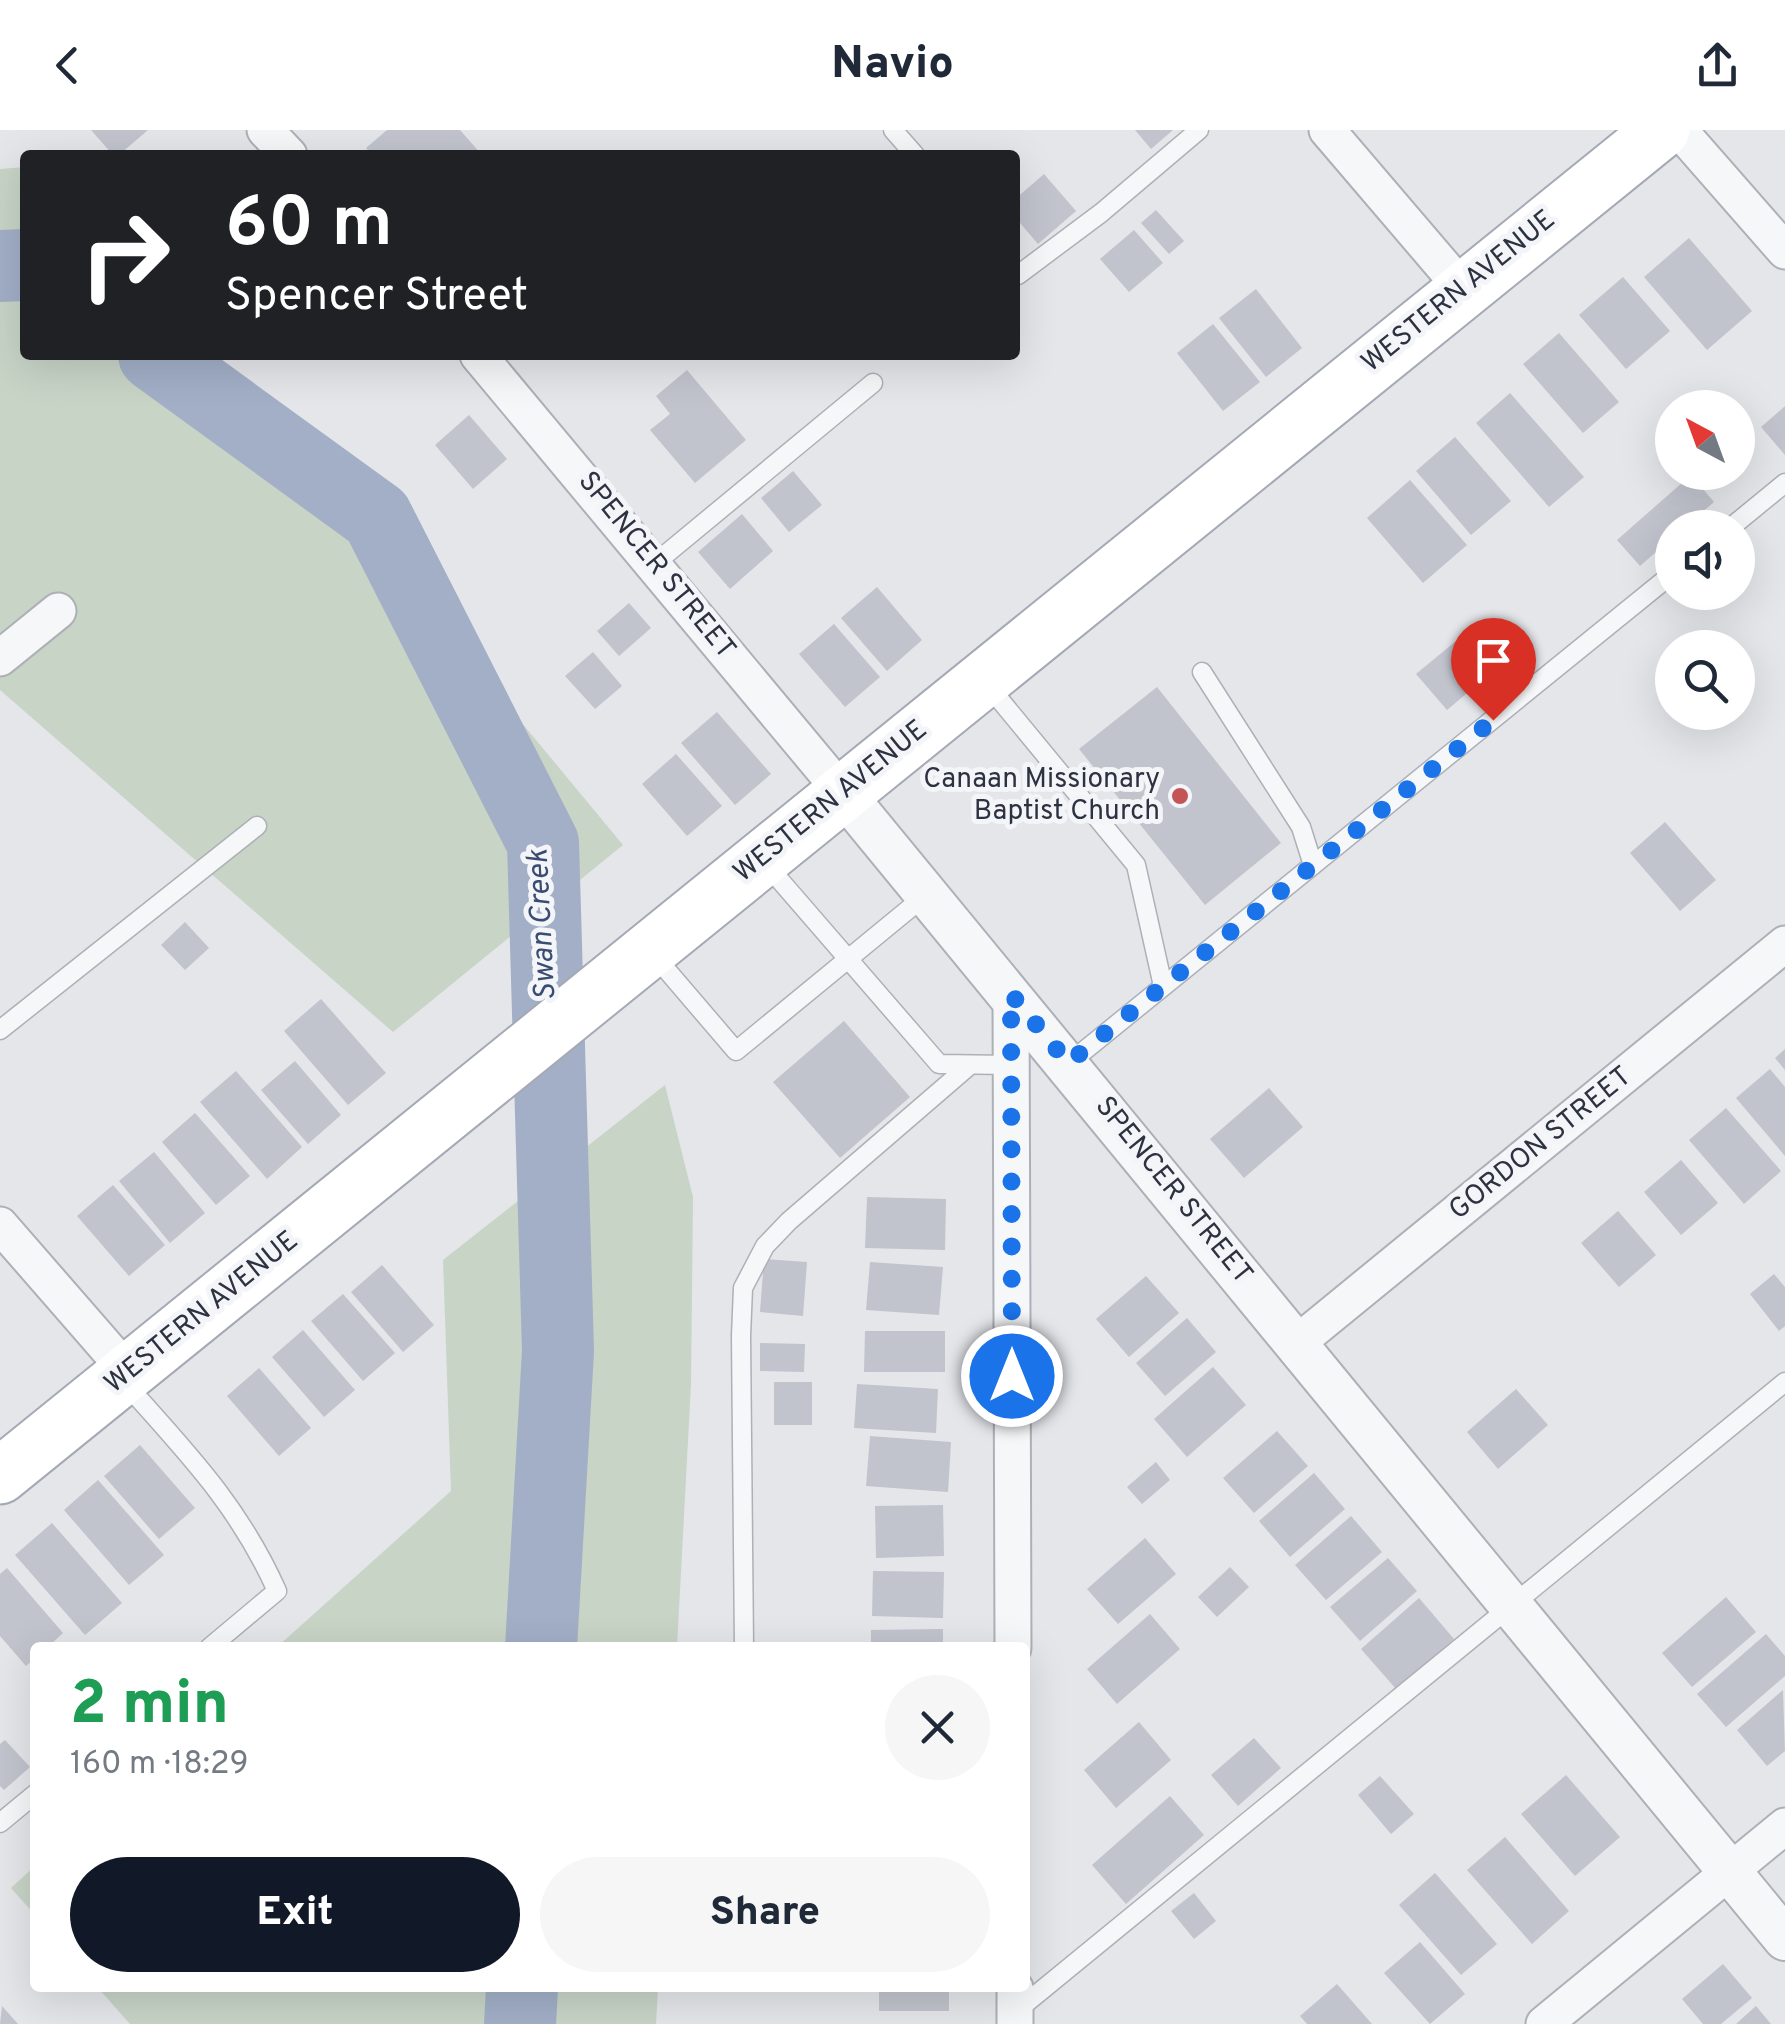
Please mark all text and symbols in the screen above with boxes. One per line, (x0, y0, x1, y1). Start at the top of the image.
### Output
text: Navio (831, 37, 954, 94)
icon: back (40, 38, 95, 93)
icon: share (1690, 38, 1745, 93)
text: 60 m (225, 182, 393, 271)
icon: right (60, 190, 190, 320)
street label: WESTERN AVENUE (1355, 203, 1563, 381)
text: Spencer Street (225, 269, 528, 326)
north arrow (1655, 390, 1755, 490)
map controls (1655, 390, 1755, 730)
street label: SPENCER STREET (569, 465, 743, 667)
button: sound (1655, 510, 1755, 610)
pin (1451, 618, 1536, 721)
button: search (1655, 630, 1755, 730)
icon: arrive (1466, 633, 1521, 688)
street label: WESTERN AVENUE (727, 713, 935, 891)
place label: Canaan Missionary Baptist Church (923, 762, 1160, 830)
marker: Canaan Missionary Baptist Church (1169, 785, 1191, 807)
water label: Swan Creek (521, 848, 565, 1002)
street label: GORDON STREET (1442, 1059, 1640, 1229)
street label: SPENCER STREET (1086, 1090, 1260, 1292)
street label: WESTERN AVENUE (98, 1224, 306, 1402)
position arrow (960, 1324, 1064, 1428)
text: 2 min (70, 1669, 229, 1745)
button: close (885, 1675, 990, 1780)
text: 160 m · 18:29 (70, 1745, 249, 1785)
button: Exit (70, 1857, 520, 1972)
button: Share (540, 1857, 990, 1972)

